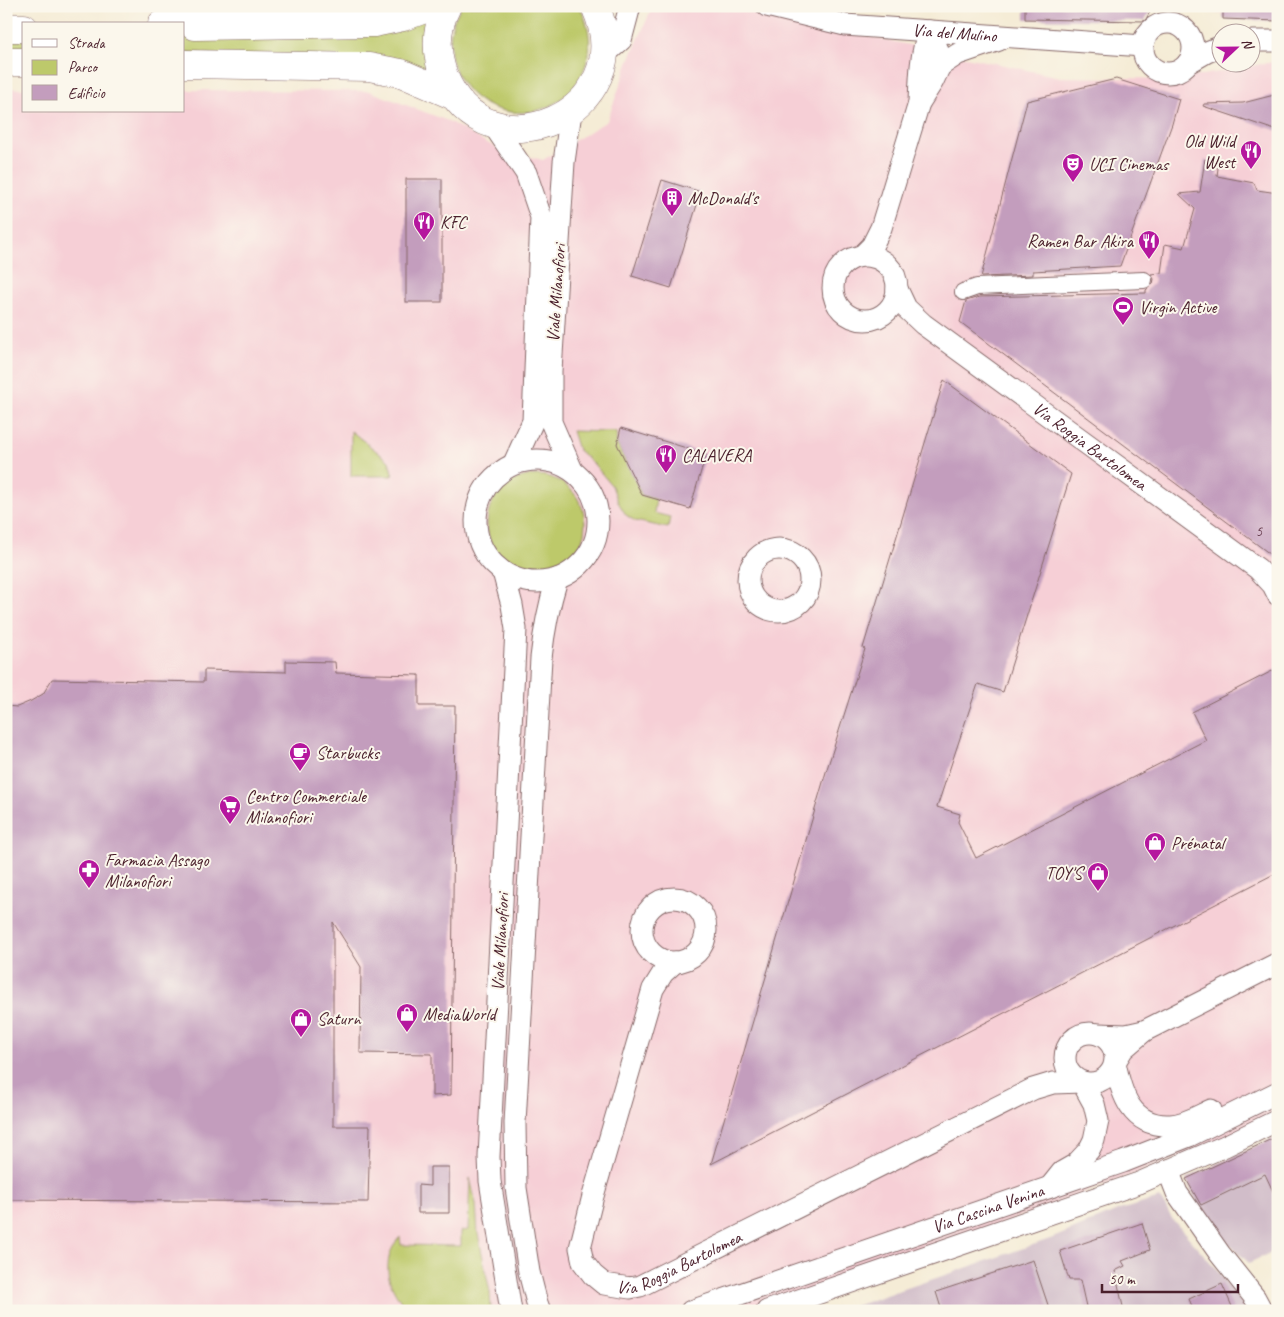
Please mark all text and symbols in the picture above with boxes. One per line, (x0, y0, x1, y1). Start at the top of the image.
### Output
street label: Via del Mulino (912, 19, 999, 47)
legend (22, 22, 185, 112)
north arrow (1212, 22, 1262, 72)
text: Strada (68, 34, 105, 53)
text: N (1238, 36, 1258, 53)
text: Parco (68, 58, 99, 77)
text: Edificio (68, 84, 106, 103)
place label: Old Wild West (1184, 130, 1238, 173)
restaurant icon: Old Wild West (1239, 139, 1263, 170)
theatre icon: UCI Cinemas (1061, 152, 1085, 183)
place label: UCI Cinemas (1089, 153, 1170, 175)
building icon: McDonald's (660, 186, 684, 217)
place label: McDonald's (688, 187, 760, 209)
restaurant icon: KFC (412, 210, 436, 241)
place label: KFC (440, 211, 469, 233)
restaurant icon: Ramen Bar Akira (1137, 229, 1161, 260)
place label: Ramen Bar Akira (1027, 230, 1135, 252)
street label: Viale Milanofiori (542, 241, 571, 343)
sports icon: Virgin Active (1111, 295, 1135, 326)
place label: Virgin Active (1139, 296, 1218, 318)
street label: Via Roggia Bartolomea (1029, 397, 1152, 496)
restaurant icon: CALAVERA (654, 443, 678, 474)
place label: CALAVERA (682, 444, 752, 466)
house number: 5 (1256, 522, 1264, 541)
cafe icon: Starbucks (288, 741, 312, 772)
place label: Starbucks (316, 742, 381, 764)
place label: Centro Commerciale Milanofiori (246, 785, 367, 828)
supermarket icon: Centro Commerciale Milanofiori (218, 794, 242, 825)
shop icon: Prénatal (1143, 831, 1167, 862)
place label: Prénatal (1171, 832, 1227, 854)
place label: Farmacia Assago Milanofiori (105, 849, 210, 892)
pharmacy icon: Farmacia Assago Milanofiori (77, 858, 101, 889)
shop icon: TOY'S (1086, 861, 1110, 892)
place label: TOY'S (1045, 862, 1085, 884)
street label: Viale Milanofiori (486, 890, 514, 992)
shop icon: MediaWorld (395, 1002, 419, 1033)
place label: MediaWorld (423, 1003, 498, 1025)
shop icon: Saturn (289, 1007, 313, 1038)
place label: Saturn (317, 1008, 362, 1030)
street label: Via Cascina Venina (929, 1179, 1048, 1238)
street label: Via Roggia Bartolomea (615, 1225, 746, 1299)
scale bar (1102, 1262, 1238, 1294)
text: 50 m (1109, 1270, 1136, 1289)

